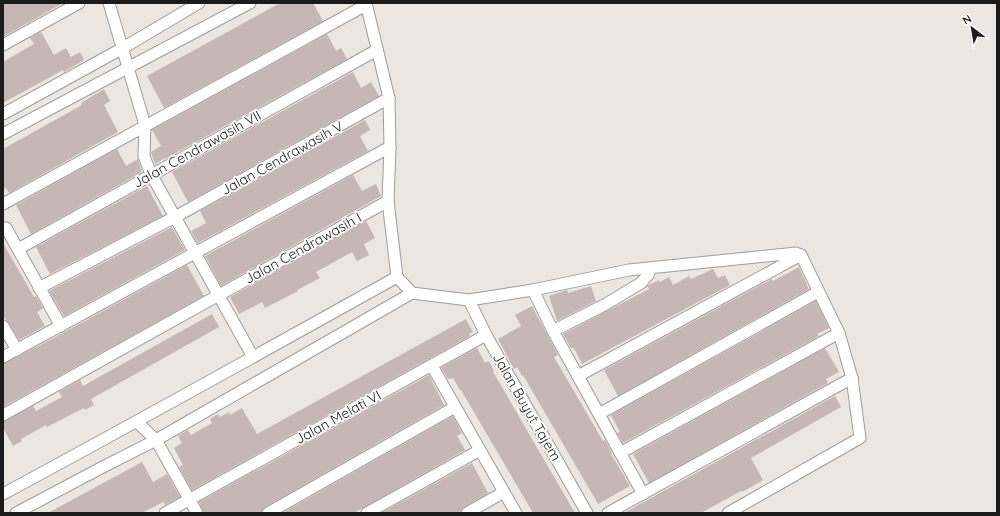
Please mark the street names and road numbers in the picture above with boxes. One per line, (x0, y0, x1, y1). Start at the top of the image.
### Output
street label: Jalan Cendrawasih VII (130, 106, 264, 192)
street label: Jalan Cendrawasih V (218, 117, 346, 199)
street label: Jalan Cendrawasih I (241, 208, 365, 288)
street label: Jalan Buyut Tajem (489, 350, 565, 464)
street label: Jalan Melati VI (292, 386, 384, 448)

